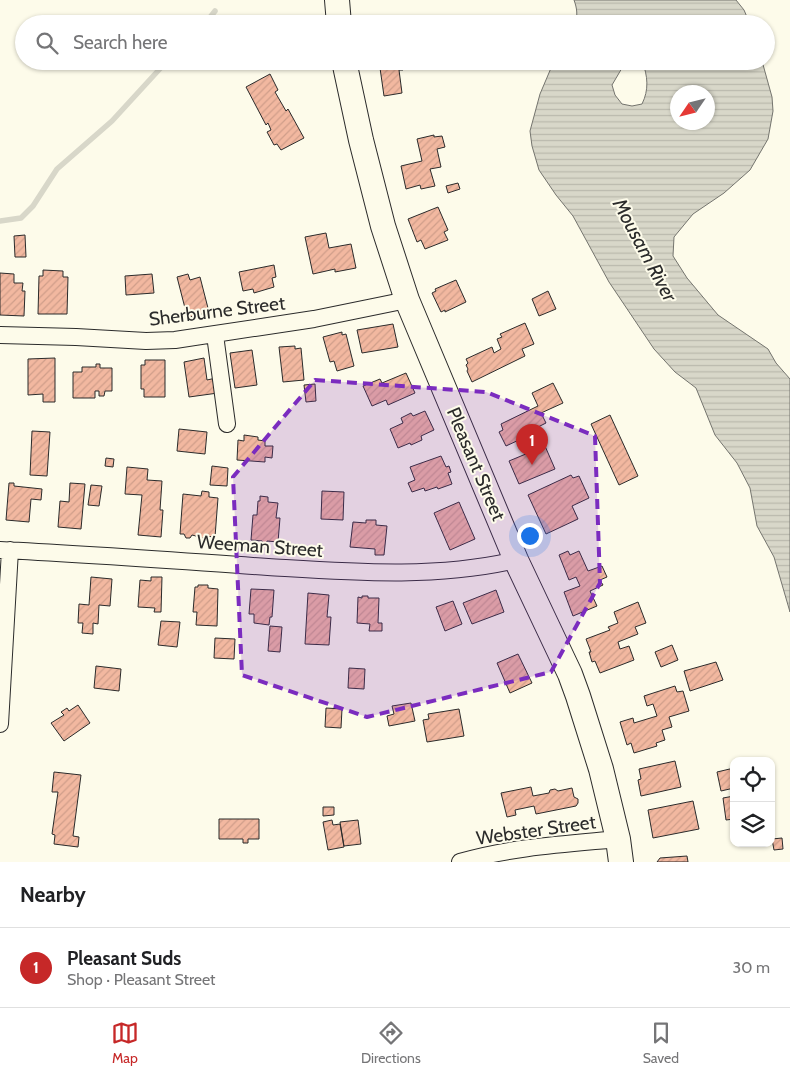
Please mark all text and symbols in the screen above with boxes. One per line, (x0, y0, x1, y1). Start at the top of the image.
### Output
search box (15, 15, 775, 70)
icon: search (33, 29, 61, 57)
text: Search here (73, 31, 167, 54)
north arrow (670, 85, 715, 130)
water label: Mousam River (607, 194, 683, 306)
street label: Sherburne Street (148, 291, 287, 331)
street label: Pleasant Street (442, 404, 510, 525)
pin: 1 (516, 424, 548, 465)
your location (517, 523, 543, 549)
street label: Weeman Street (196, 530, 324, 562)
map controls (730, 757, 775, 847)
button: locate (730, 757, 775, 802)
button: layers (730, 802, 775, 847)
street label: Webster Street (475, 810, 598, 850)
text: Nearby (20, 882, 86, 907)
text: Pleasant Suds (67, 947, 181, 970)
text: 1 (33, 958, 39, 977)
text: 30 m (733, 958, 770, 977)
text: Shop · Pleasant Street (67, 970, 216, 989)
tab: Map (111, 1019, 139, 1067)
tab: Directions (361, 1019, 421, 1067)
tab: Saved (643, 1019, 679, 1067)

